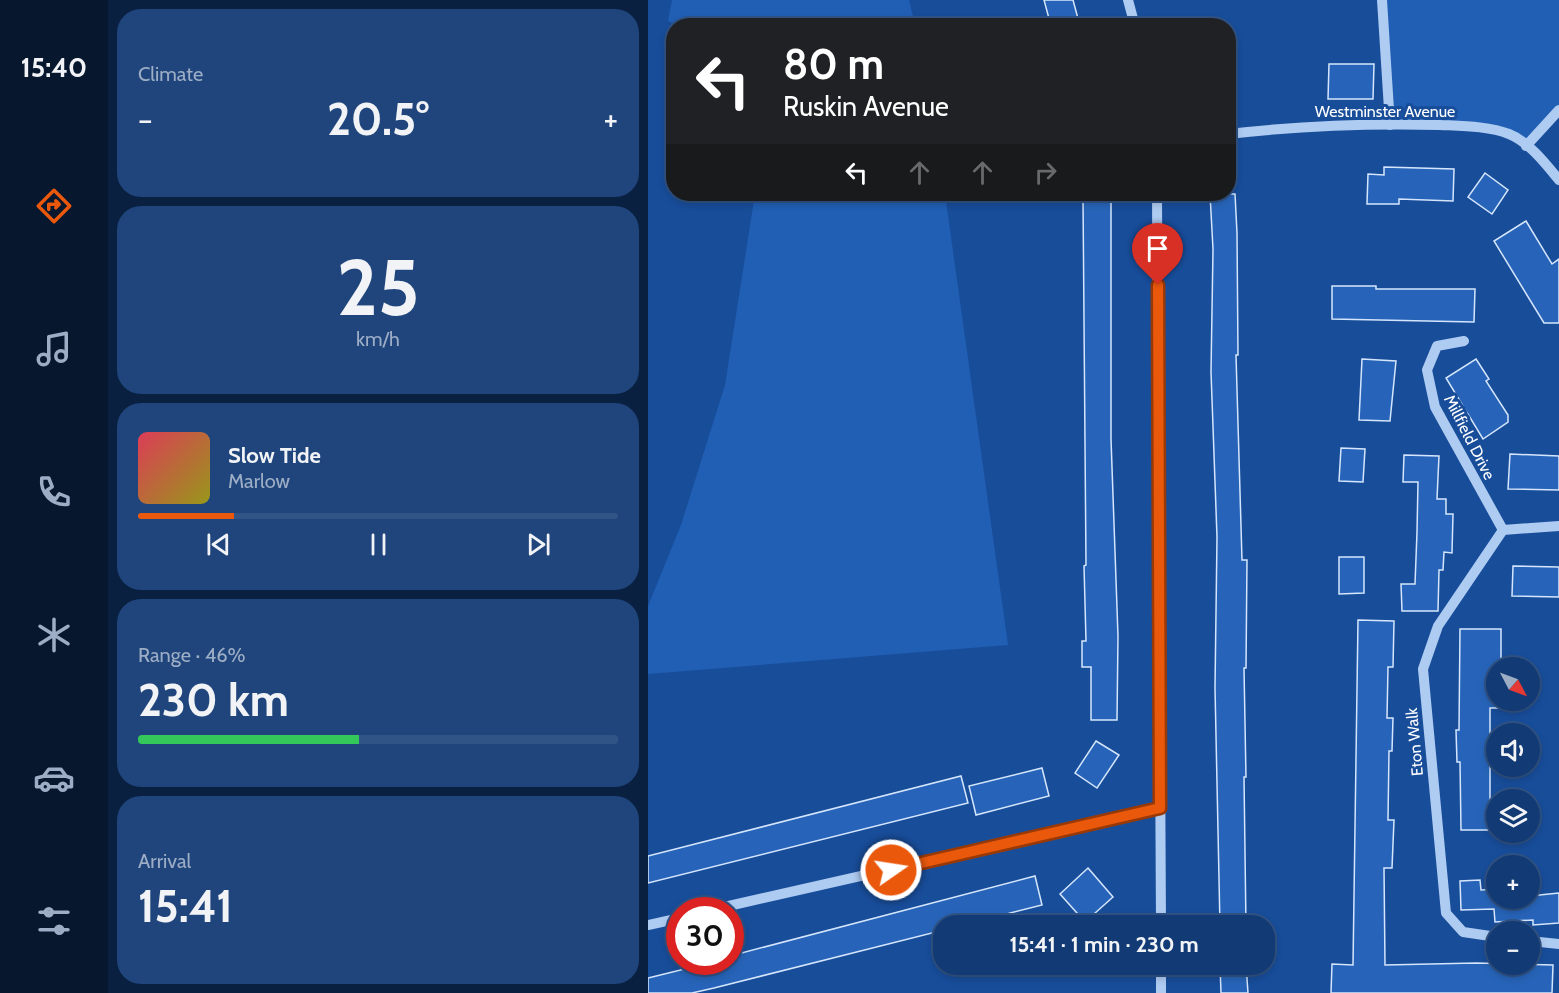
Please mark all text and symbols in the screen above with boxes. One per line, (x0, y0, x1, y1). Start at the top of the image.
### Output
text: 80 m (783, 38, 884, 90)
icon: left (684, 42, 762, 120)
text: 15:40 (21, 51, 87, 84)
text: Climate (138, 62, 203, 86)
text: Ruskin Avenue (783, 90, 949, 123)
text: 20.5° (327, 92, 429, 146)
text: − (138, 99, 153, 139)
text: + (603, 99, 618, 139)
street label: Westminster Avenue (1315, 102, 1455, 121)
icon: left (840, 156, 873, 189)
icon: ahead (903, 156, 936, 189)
icon: ahead (966, 156, 999, 189)
icon: right (1029, 156, 1062, 189)
icon: directions (33, 185, 75, 227)
pin (1132, 223, 1183, 285)
icon: arrive (1141, 232, 1174, 265)
text: 25 (336, 240, 420, 335)
text: km/h (356, 327, 400, 351)
icon: music (33, 328, 75, 370)
street label: Millfield Drive (1440, 392, 1499, 483)
text: Slow Tide (228, 442, 321, 469)
text: Marlow (228, 469, 290, 493)
icon: phone (33, 471, 75, 513)
icon: previous (202, 528, 235, 561)
icon: pause (362, 528, 395, 561)
icon: next (522, 528, 555, 561)
icon: climate (33, 614, 75, 656)
text: Range · 46% (138, 643, 246, 667)
north arrow (1486, 657, 1540, 711)
map controls (1486, 657, 1540, 975)
text: 230 km (138, 673, 289, 727)
street label: Eton Walk (1402, 706, 1427, 777)
button: sound (1486, 723, 1540, 777)
icon: car (33, 757, 75, 799)
button: layers (1486, 789, 1540, 843)
position arrow (859, 838, 923, 902)
text: Arrival (138, 849, 191, 873)
button: + (1486, 855, 1540, 909)
text: 15:41 (138, 879, 233, 933)
speed limit sign: 30 (666, 897, 744, 975)
icon: filters (33, 900, 75, 942)
button: − (1486, 921, 1540, 975)
text: 15:41 · 1 min · 230 m (1009, 931, 1199, 958)

